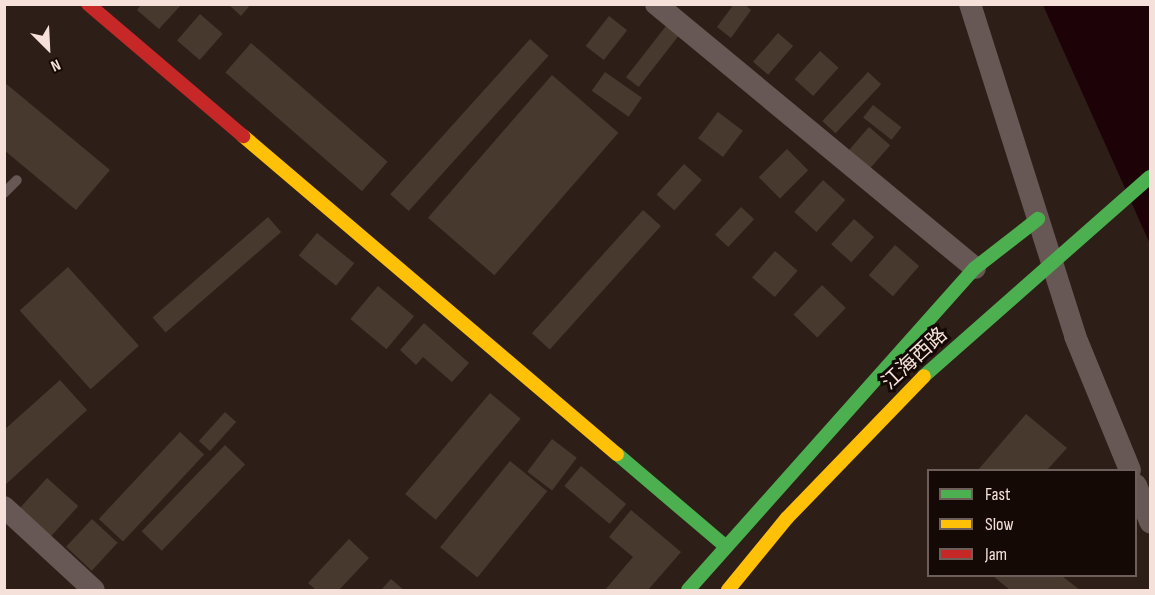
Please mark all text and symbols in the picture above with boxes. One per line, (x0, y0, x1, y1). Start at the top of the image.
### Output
north arrow (18, 18, 78, 78)
text: N (48, 54, 63, 75)
street label: 江海西路 (878, 323, 952, 395)
legend (927, 469, 1137, 577)
text: Fast (985, 484, 1010, 505)
text: Slow (985, 514, 1014, 535)
text: Jam (985, 544, 1007, 565)

